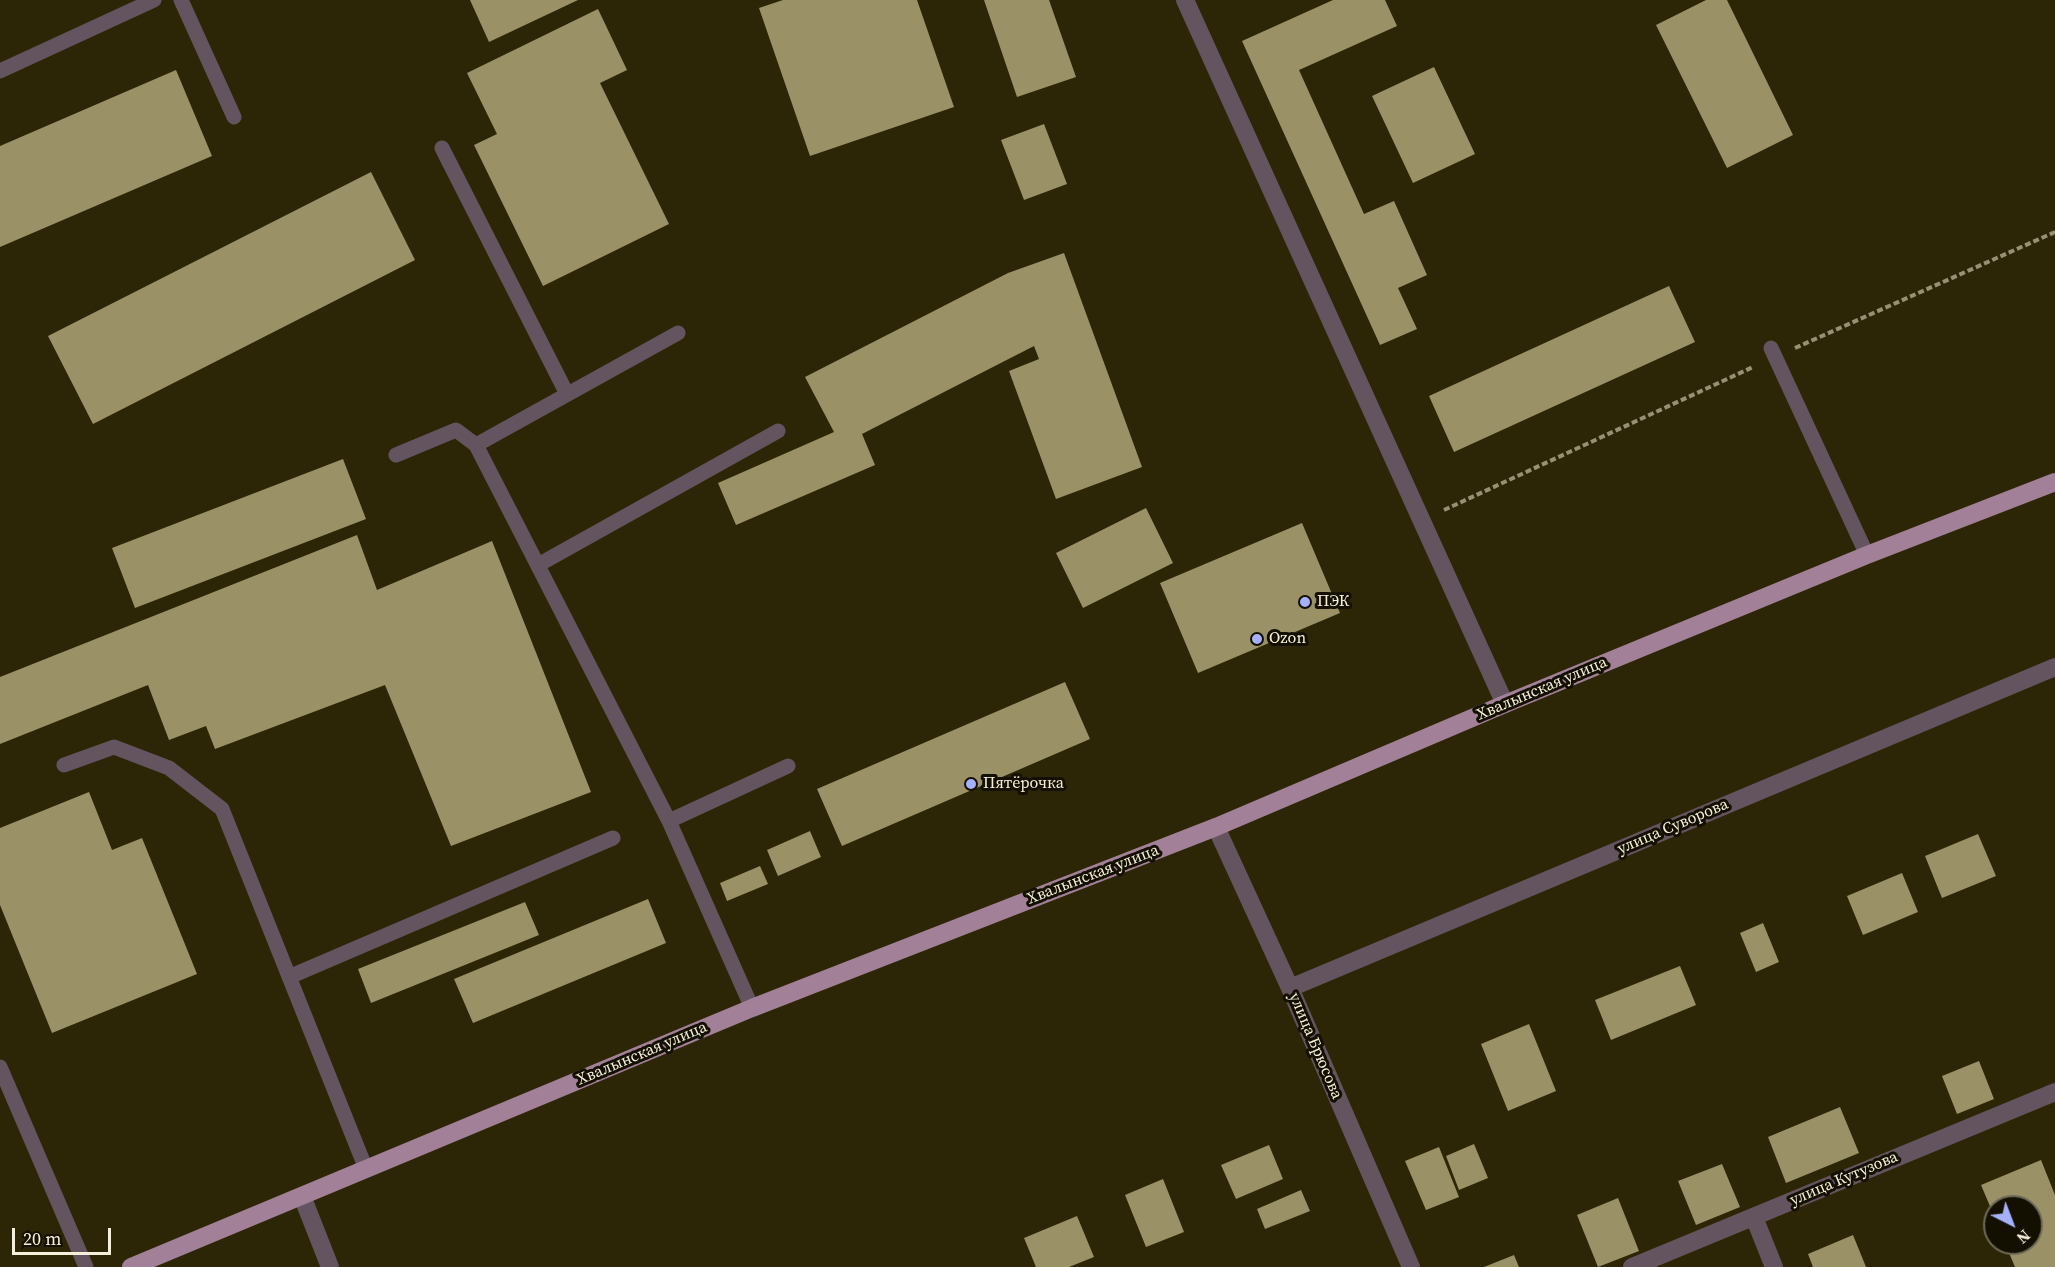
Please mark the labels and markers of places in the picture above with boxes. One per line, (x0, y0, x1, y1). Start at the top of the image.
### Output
place label: ПЭК (1317, 592, 1349, 612)
marker: ПЭК (1298, 595, 1312, 609)
place label: Ozon (1269, 629, 1306, 649)
marker: Ozon (1250, 632, 1264, 646)
place label: Пятёрочка (983, 774, 1064, 794)
marker: Пятёрочка (964, 777, 978, 791)

